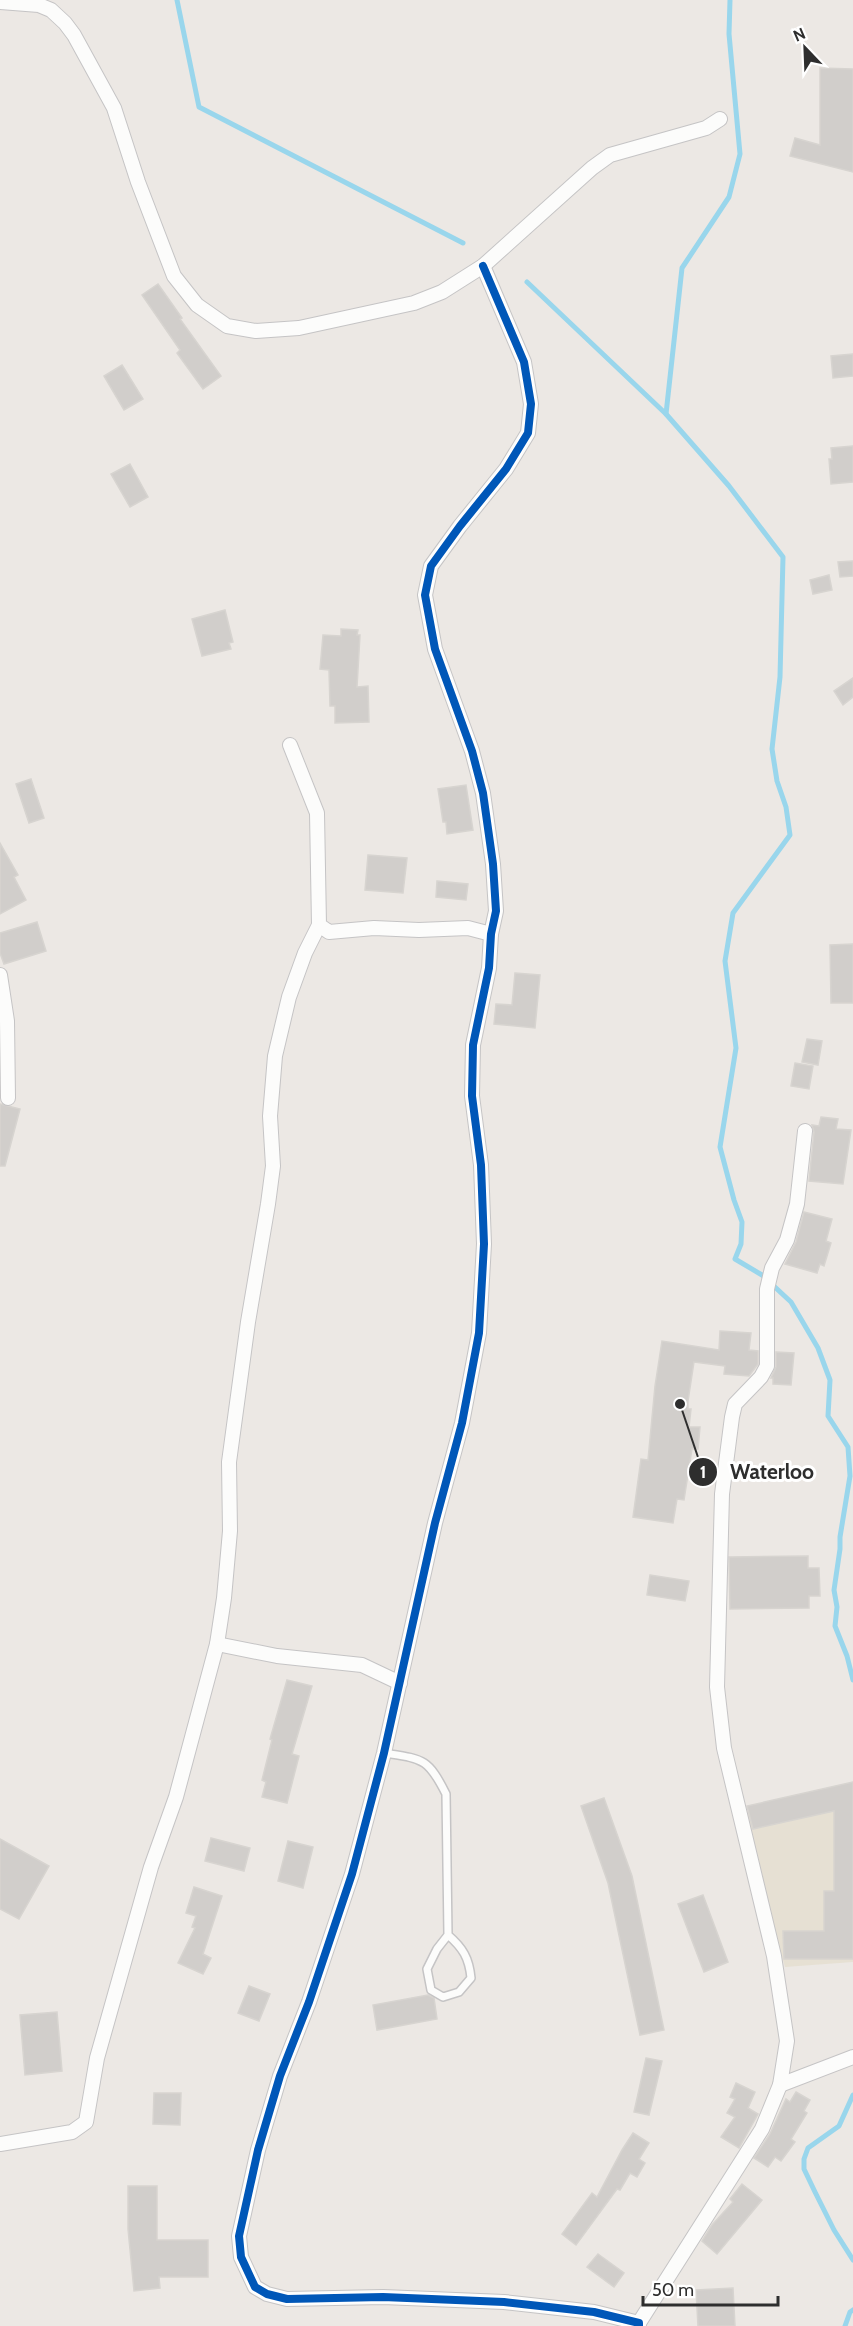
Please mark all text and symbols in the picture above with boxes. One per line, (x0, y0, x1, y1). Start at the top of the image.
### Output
north arrow (775, 18, 835, 78)
text: N (790, 24, 808, 46)
callout: Waterloo (688, 1453, 826, 1492)
text: Waterloo (730, 1459, 814, 1484)
text: 1 (700, 1461, 706, 1483)
scale bar (643, 2269, 778, 2307)
text: 50 m (652, 2279, 694, 2301)

